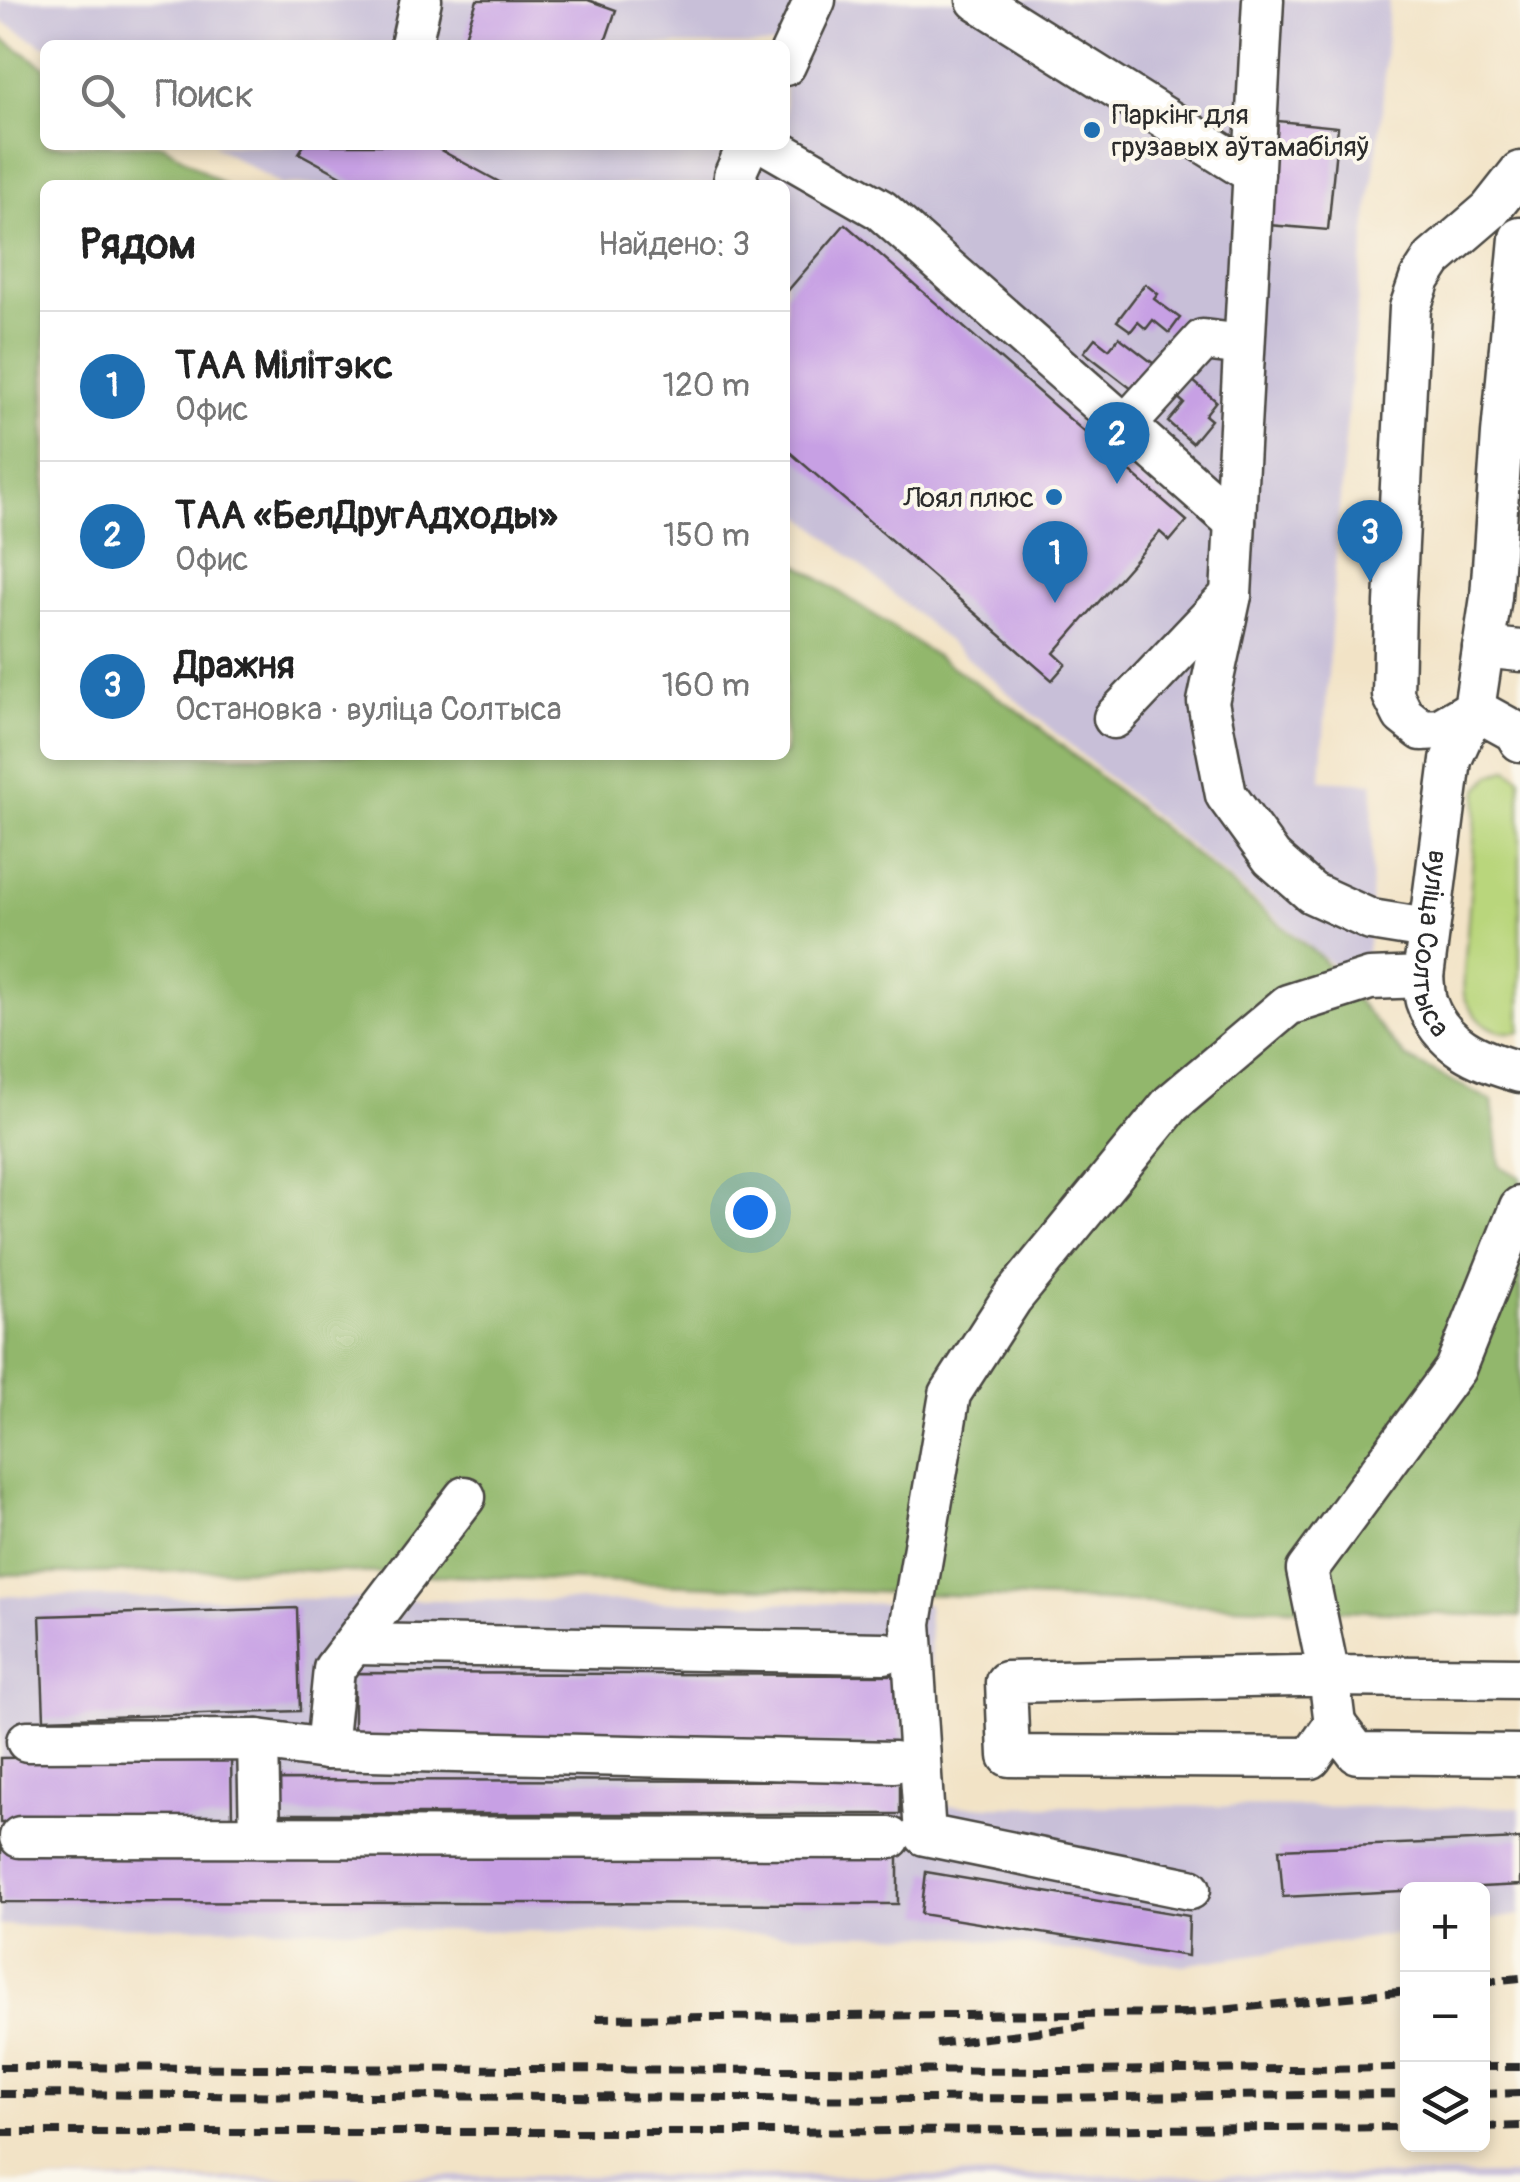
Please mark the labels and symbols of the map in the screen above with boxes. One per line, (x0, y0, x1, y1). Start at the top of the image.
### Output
place label: Паркінг для грузавых аўтамабіляў (1112, 98, 1369, 165)
marker: Паркінг для грузавых аўтамабіляў (1081, 119, 1103, 141)
pin: 2 (1084, 402, 1150, 484)
place label: Лоял плюс (902, 481, 1034, 516)
marker: Лоял плюс (1043, 486, 1065, 508)
pin: 3 (1338, 500, 1402, 582)
pin: 1 (1022, 520, 1088, 603)
street label: вуліца Солтыса (1404, 848, 1457, 1045)
your location (725, 1187, 776, 1238)

